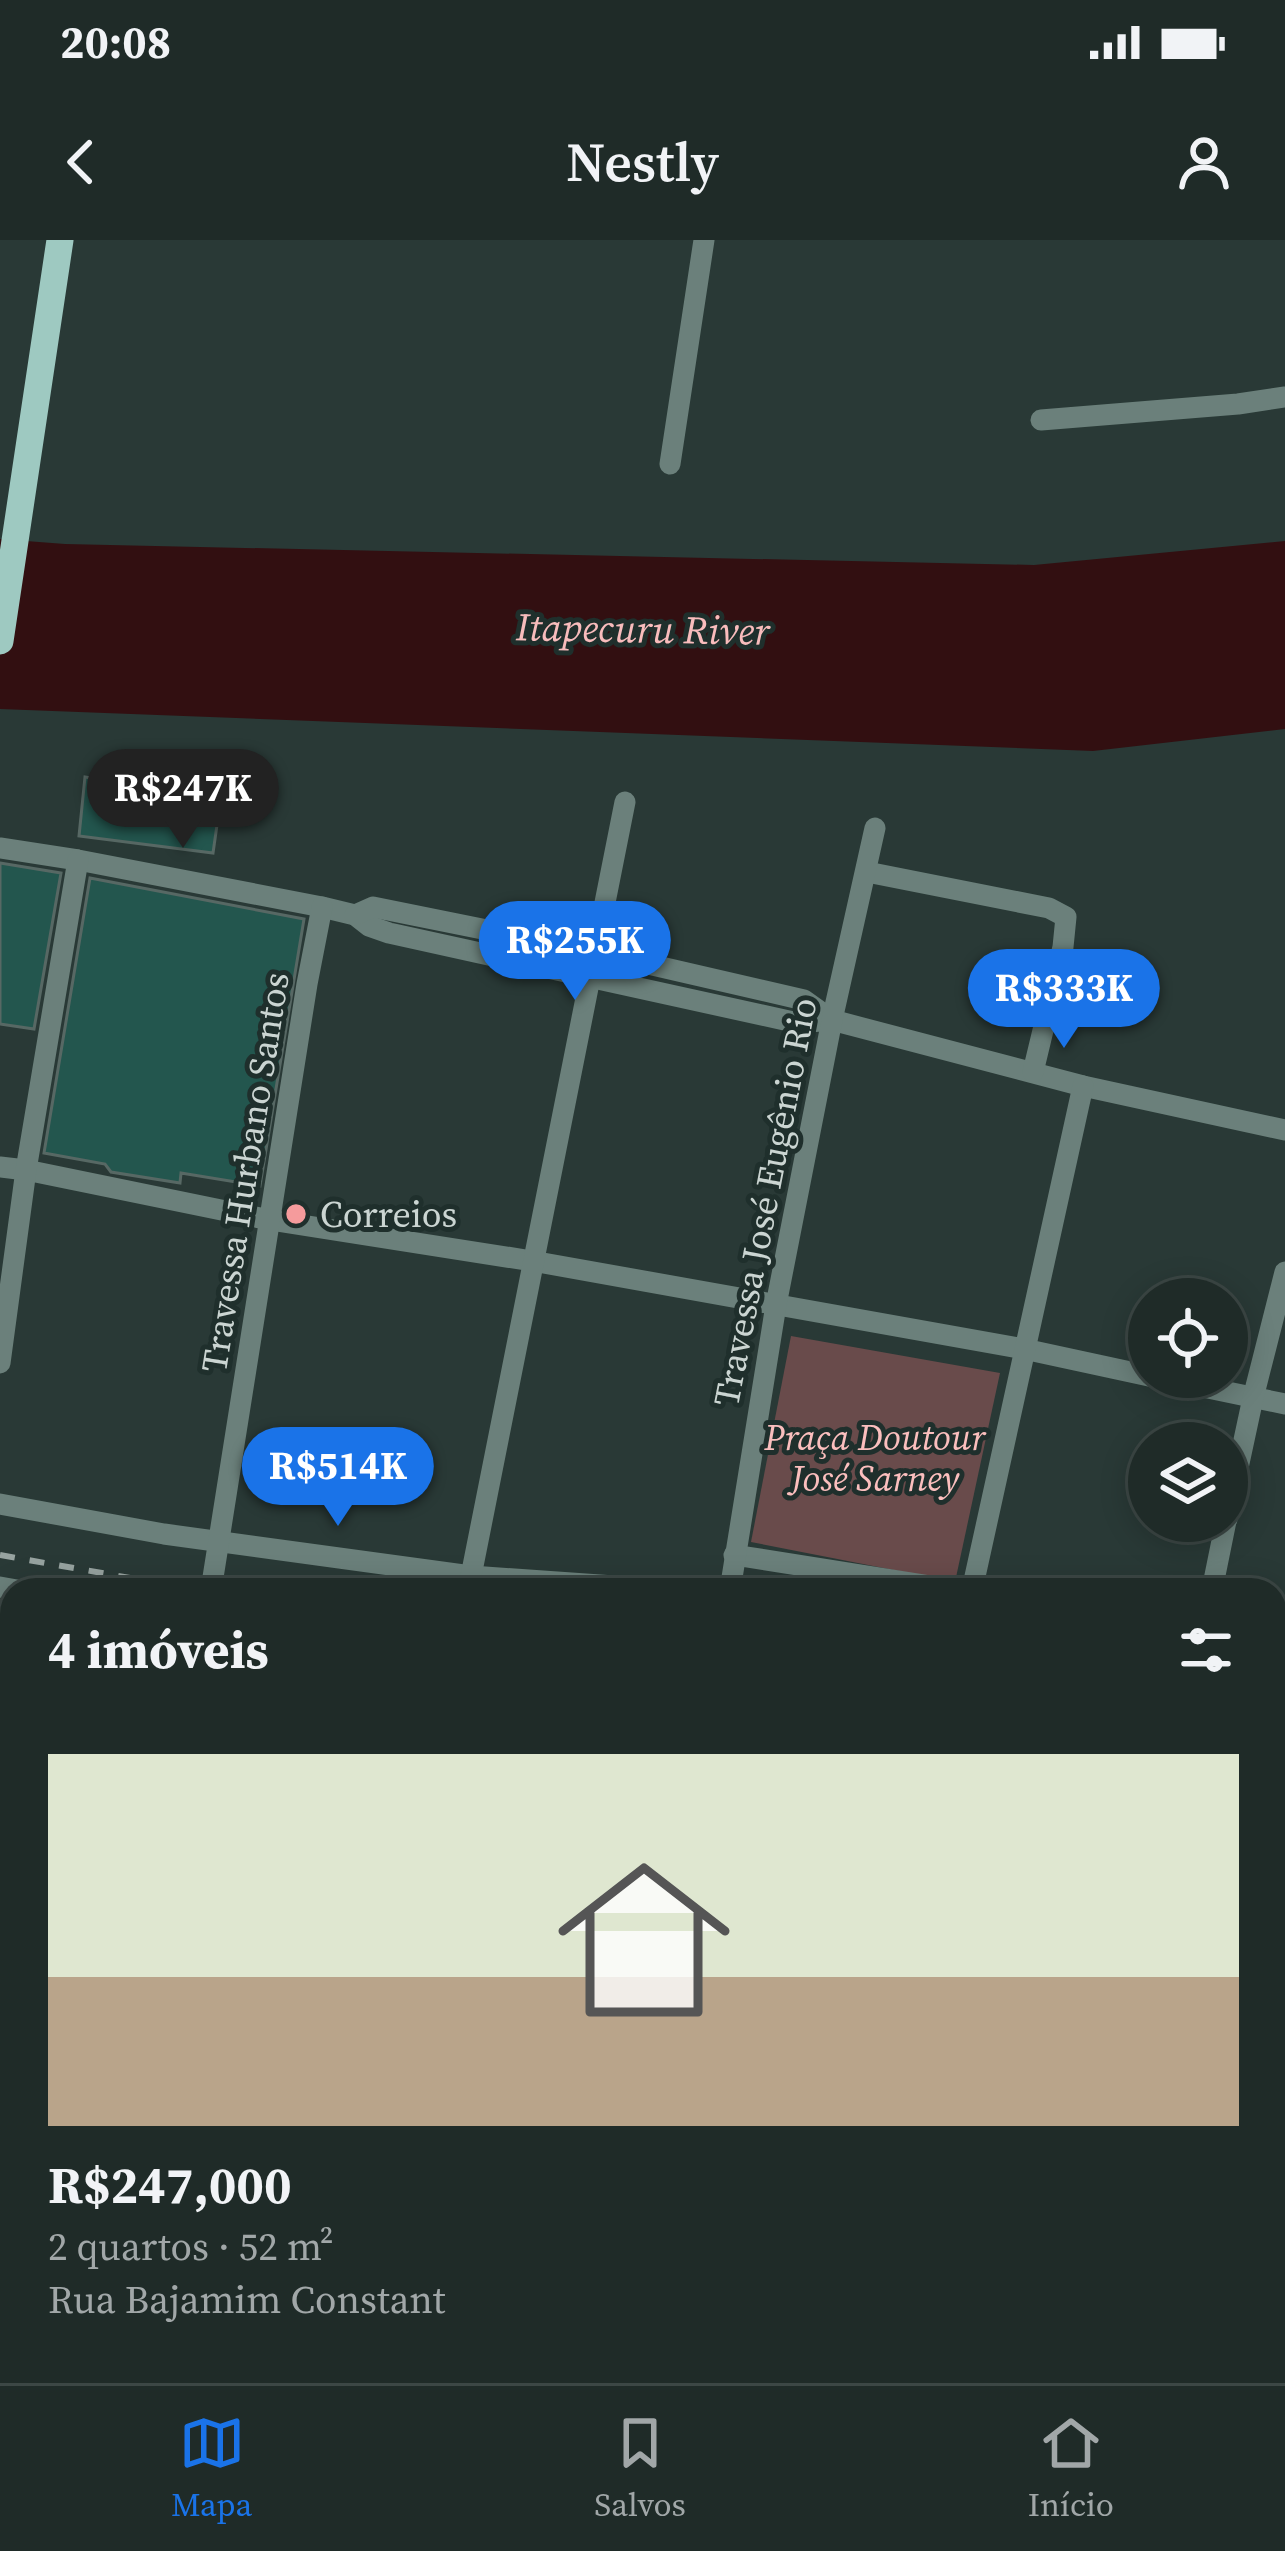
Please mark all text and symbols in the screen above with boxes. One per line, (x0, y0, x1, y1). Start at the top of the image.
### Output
text: 20:08 (60, 11, 171, 73)
text: Nestly (566, 125, 719, 199)
icon: back (48, 129, 114, 195)
icon: person (1171, 129, 1237, 195)
water label: Itapecuru River (515, 600, 772, 658)
pin: R$247K (85, 749, 281, 851)
text: R$247K (114, 761, 252, 814)
pin: R$255K (477, 901, 673, 1003)
text: R$255K (506, 913, 644, 966)
pin: R$333K (966, 949, 1162, 1051)
text: R$333K (995, 961, 1133, 1014)
street label: Travessa Hurbano Santos (189, 968, 301, 1376)
street label: Travessa José Eugênio Rio (701, 994, 829, 1410)
place label: Correios (320, 1190, 457, 1239)
marker: Correios (283, 1201, 309, 1227)
map controls (1128, 1278, 1248, 1542)
button: locate (1128, 1278, 1248, 1398)
park label: Praça Doutour José Sarney (763, 1413, 987, 1503)
button: layers (1128, 1422, 1248, 1542)
pin: R$514K (240, 1427, 436, 1529)
text: R$514K (269, 1439, 407, 1492)
text: 4 imóveis (48, 1615, 269, 1685)
icon: filters (1173, 1617, 1239, 1683)
icon: home (536, 1832, 752, 2048)
text: R$247,000 (48, 2150, 292, 2220)
text: 2 quartos · 52 m² (48, 2220, 334, 2273)
text: Rua Bajamim Constant (48, 2273, 446, 2326)
tab: Mapa (171, 2410, 252, 2527)
tab: Salvos (594, 2410, 686, 2527)
tab: Início (1028, 2410, 1114, 2527)

